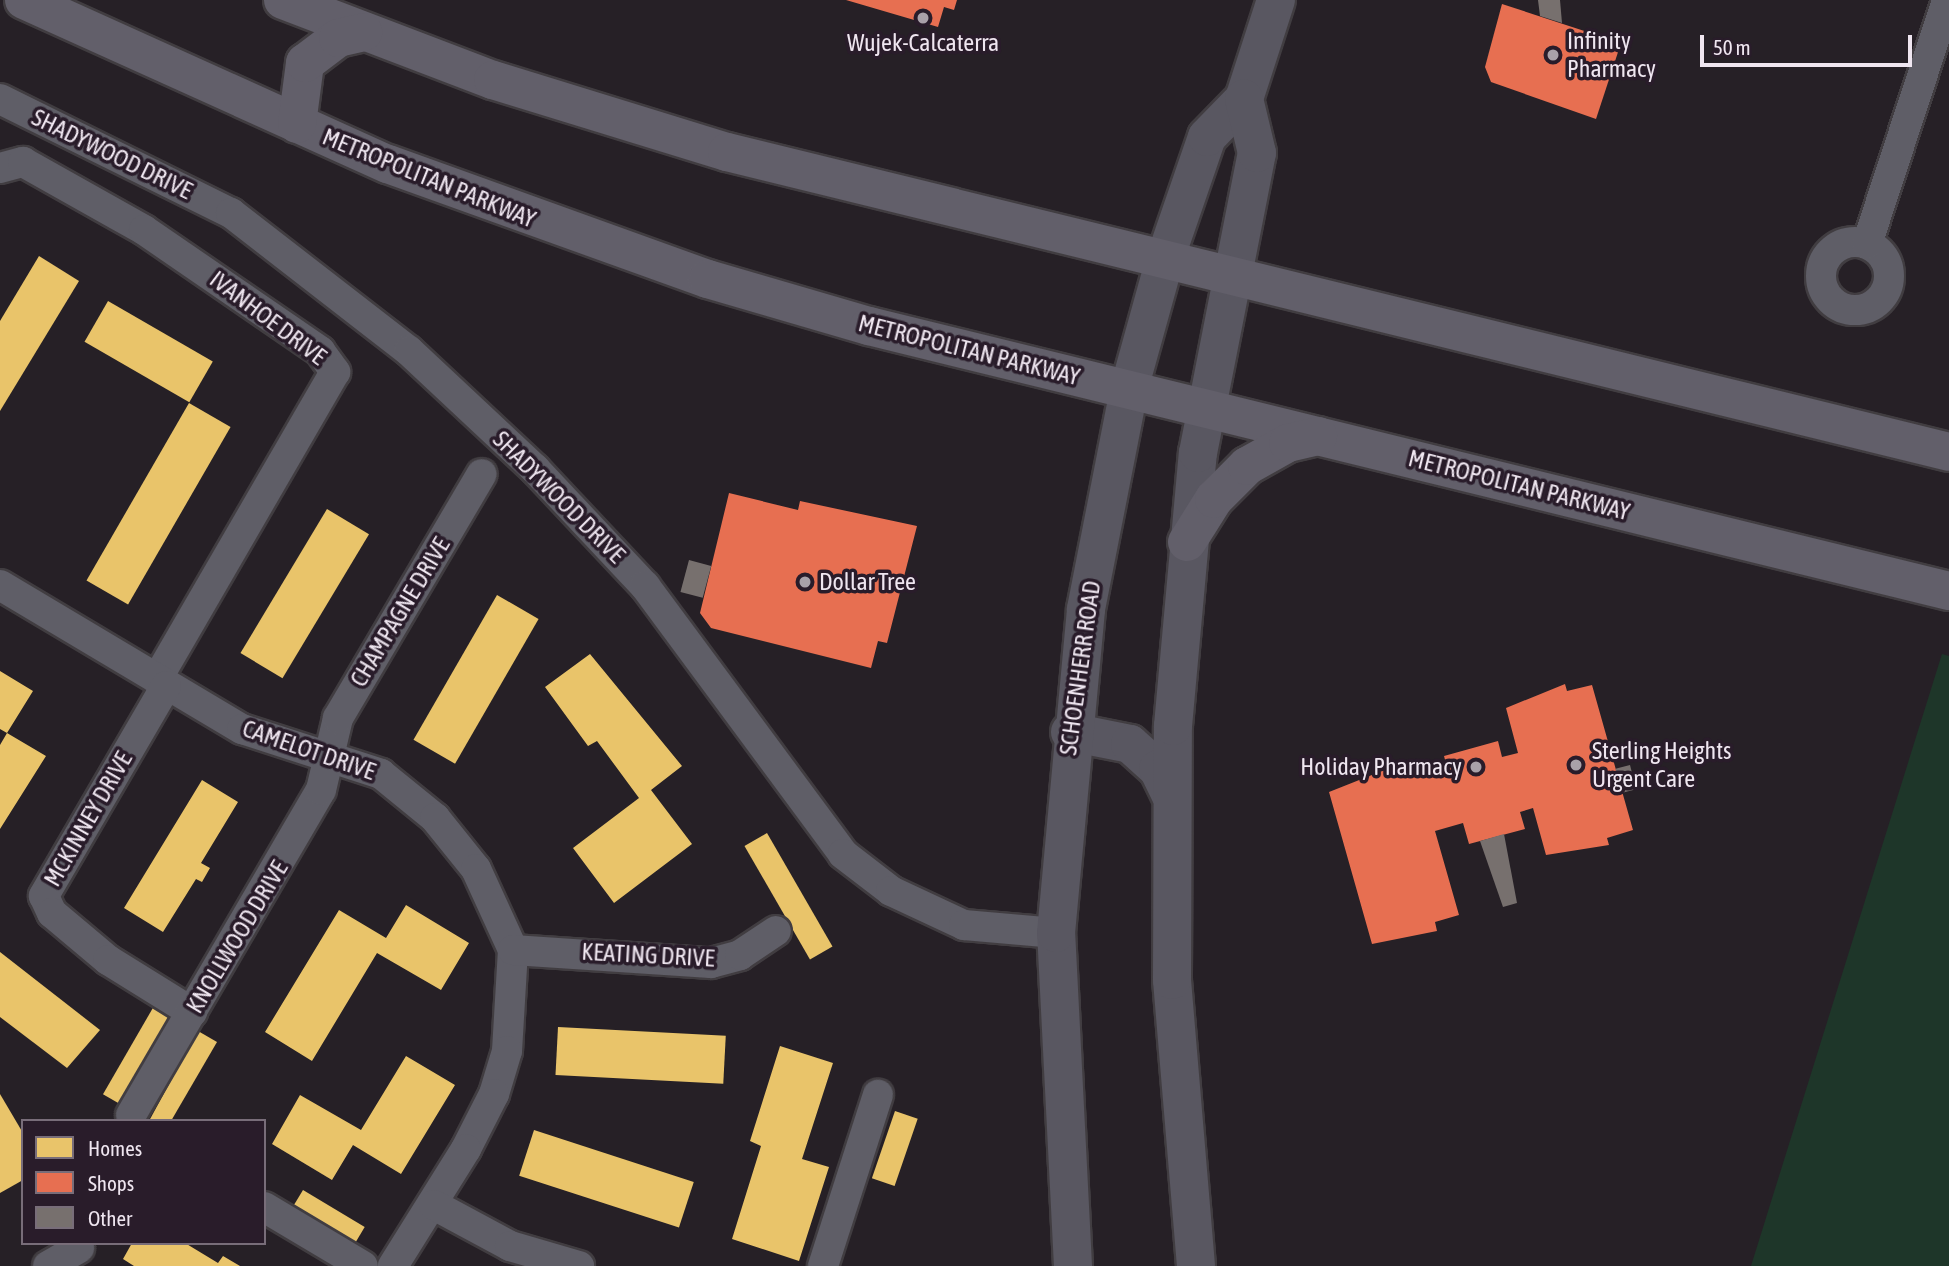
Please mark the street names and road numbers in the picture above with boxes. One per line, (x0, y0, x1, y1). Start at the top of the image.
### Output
street label: SHADYWOOD DRIVE (27, 103, 197, 205)
street label: METROPOLITAN PARKWAY (318, 122, 540, 234)
street label: IVANHOE DRIVE (204, 265, 332, 371)
street label: METROPOLITAN PARKWAY (855, 309, 1083, 391)
street label: SHADYWOOD DRIVE (487, 425, 631, 569)
street label: METROPOLITAN PARKWAY (1405, 444, 1633, 526)
street label: CHAMPAGNE DRIVE (344, 532, 456, 692)
street label: SCHOENHERR ROAD (1054, 579, 1106, 757)
street label: CAMELOT DRIVE (239, 714, 379, 786)
street label: MCKINNEY DRIVE (38, 746, 138, 892)
street label: KNOLLWOOD DRIVE (180, 856, 294, 1018)
street label: KEATING DRIVE (581, 937, 715, 973)

